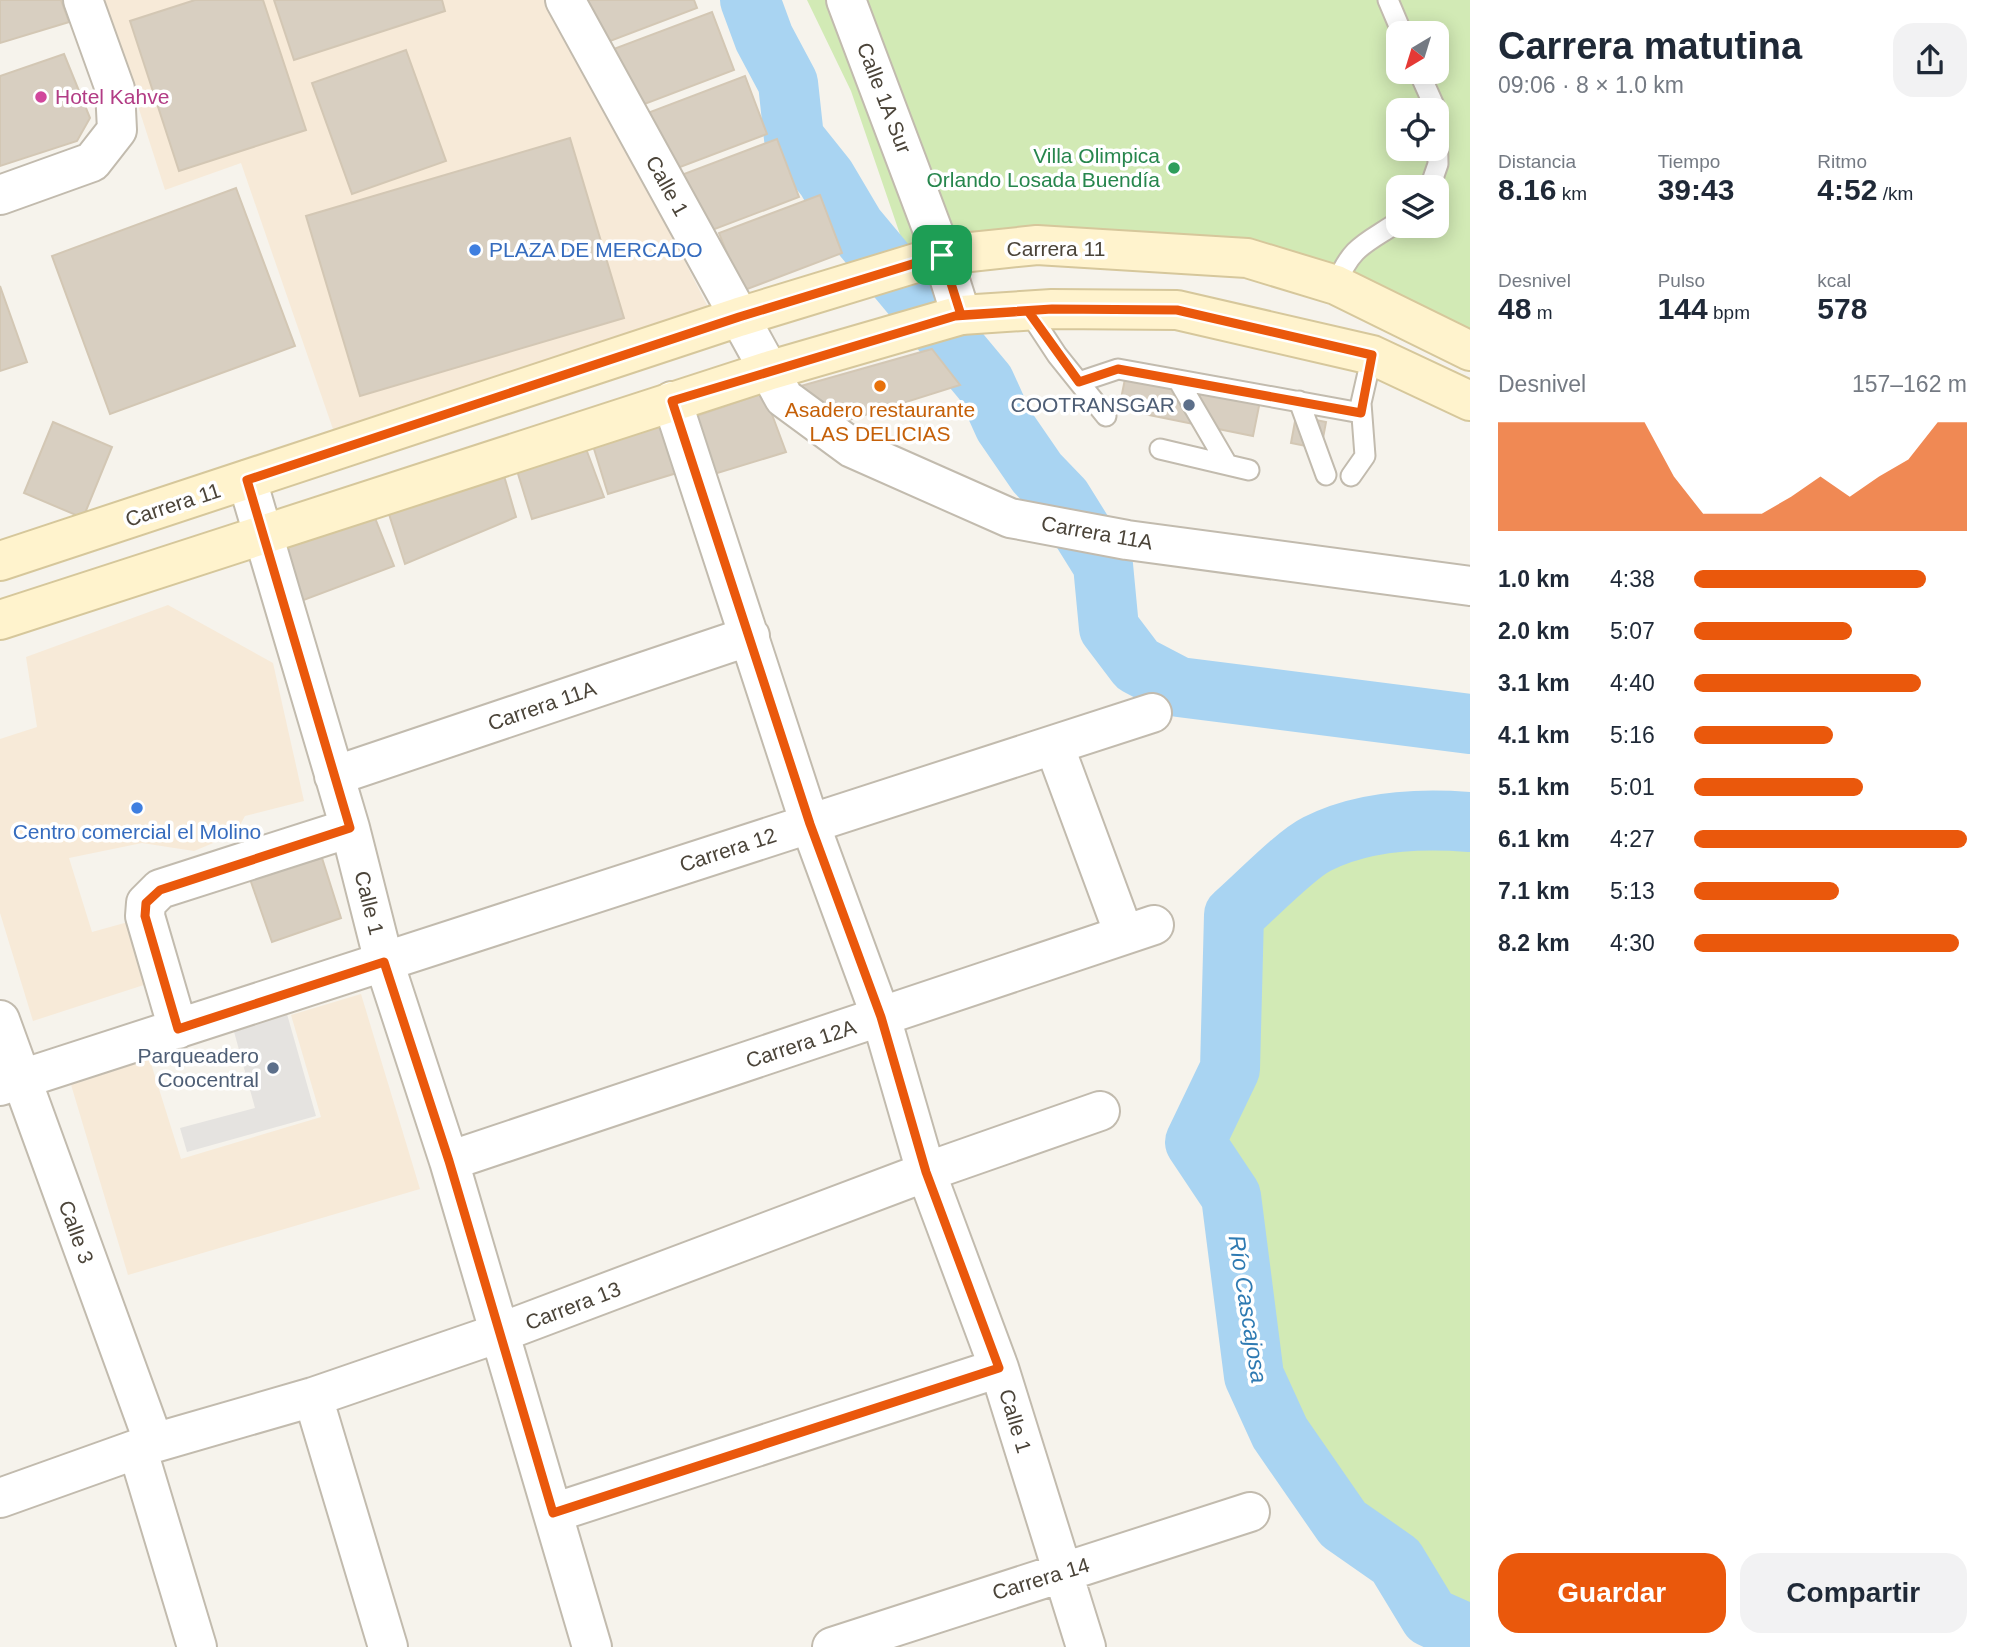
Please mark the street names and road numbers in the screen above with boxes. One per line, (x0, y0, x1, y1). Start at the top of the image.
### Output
street label: Calle 1A Sur (853, 39, 916, 156)
street label: Calle 1 (642, 152, 693, 220)
street label: Carrera 11 (1007, 237, 1105, 260)
street label: Carrera 11 (122, 478, 223, 531)
street label: Carrera 11A (1040, 511, 1155, 554)
street label: Carrera 11A (485, 676, 599, 735)
street label: Carrera 12 (677, 823, 779, 876)
street label: Calle 1 (350, 868, 389, 937)
street label: Carrera 12A (743, 1015, 859, 1072)
street label: Calle 3 (54, 1197, 98, 1266)
street label: Carrera 13 (522, 1277, 624, 1334)
street label: Calle 1 (995, 1386, 1036, 1455)
street label: Carrera 14 (989, 1553, 1093, 1604)

